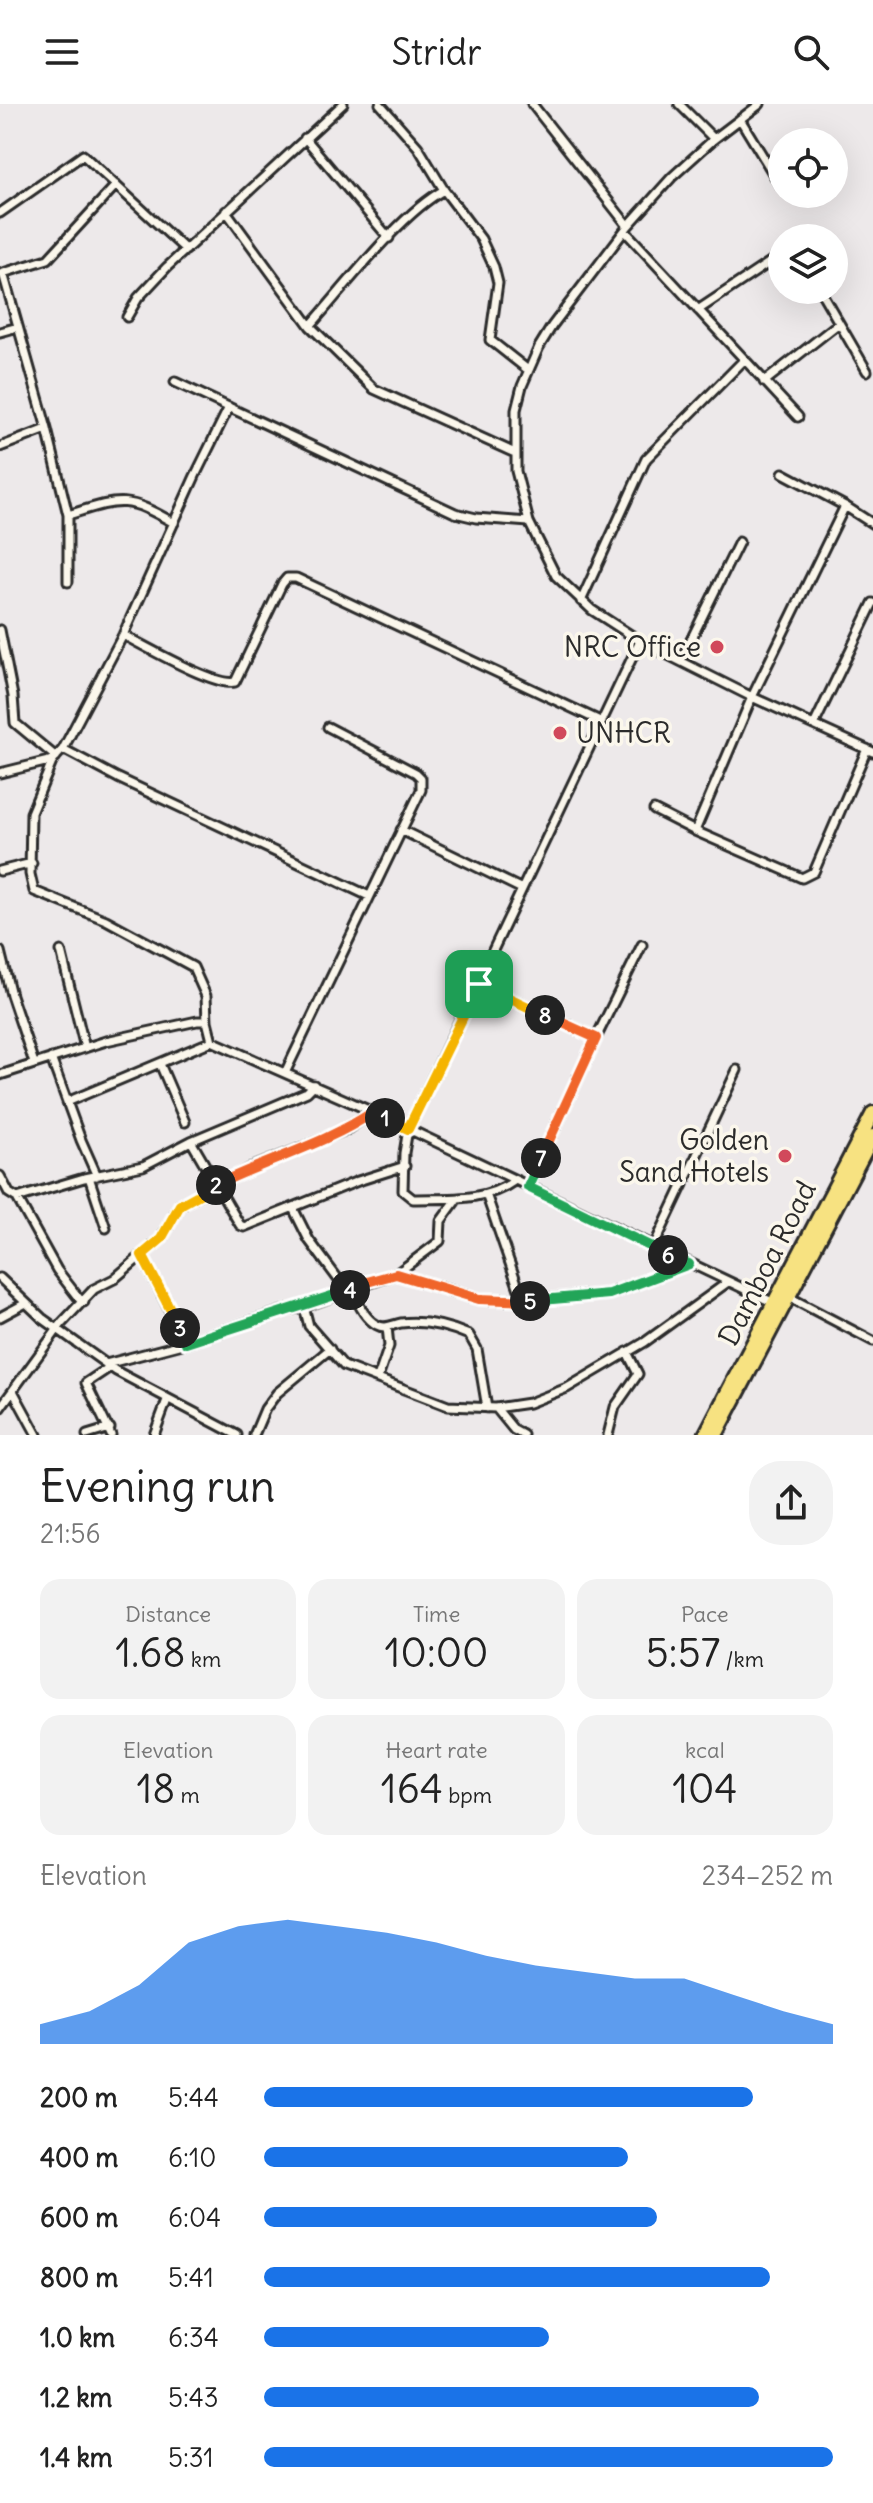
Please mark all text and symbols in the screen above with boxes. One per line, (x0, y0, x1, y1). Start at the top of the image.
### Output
icon: menu (40, 30, 84, 74)
text: Stridr (391, 30, 482, 75)
icon: search (789, 30, 833, 74)
map controls (768, 128, 848, 304)
button: locate (768, 128, 848, 208)
button: layers (768, 224, 848, 304)
place label: NRC Office (564, 629, 701, 665)
marker: NRC Office (708, 638, 726, 656)
place label: UNHCR (576, 715, 671, 751)
marker: UNHCR (551, 724, 569, 742)
pin (445, 950, 513, 1018)
icon: arrive (457, 962, 501, 1006)
pin: 8 (525, 995, 565, 1035)
text: 8 (539, 1001, 551, 1029)
pin: 1 (365, 1098, 405, 1138)
text: 1 (381, 1104, 389, 1132)
place label: Golden Sand Hotels (619, 1122, 769, 1190)
pin: 7 (521, 1138, 561, 1178)
text: 7 (536, 1144, 546, 1172)
marker: Golden Sand Hotels (776, 1147, 794, 1165)
pin: 2 (196, 1165, 236, 1205)
text: 2 (210, 1171, 222, 1199)
street label: Damboa Road (710, 1175, 824, 1351)
pin: 6 (648, 1235, 688, 1275)
text: 6 (662, 1241, 674, 1269)
pin: 4 (330, 1270, 370, 1310)
text: 4 (344, 1276, 356, 1304)
pin: 5 (510, 1281, 550, 1321)
text: 5 (524, 1287, 536, 1315)
pin: 3 (160, 1308, 200, 1348)
text: 3 (174, 1314, 186, 1342)
text: Evening run (40, 1459, 275, 1514)
button: share (749, 1461, 833, 1545)
text: 21:56 (40, 1517, 100, 1550)
text: Distance (125, 1600, 211, 1628)
text: Time (413, 1600, 460, 1628)
text: Pace (681, 1600, 729, 1628)
text: 1.68 (115, 1628, 185, 1678)
text: 10:00 (385, 1628, 488, 1678)
text: 5:57 (646, 1628, 720, 1678)
text: km (185, 1645, 221, 1673)
text: /km (720, 1645, 764, 1673)
text: Elevation (123, 1736, 213, 1764)
text: Heart rate (385, 1736, 488, 1764)
text: kcal (685, 1736, 725, 1764)
text: 18 (136, 1764, 175, 1814)
text: 164 (381, 1764, 443, 1814)
text: 104 (672, 1764, 737, 1814)
text: m (175, 1781, 200, 1809)
text: bpm (443, 1781, 492, 1809)
text: Elevation (40, 1859, 147, 1892)
text: 234–252 m (702, 1859, 833, 1892)
text: 200 m (40, 2081, 117, 2114)
text: 5:44 (168, 2081, 219, 2114)
text: 400 m (40, 2141, 118, 2174)
text: 6:10 (168, 2141, 216, 2174)
text: 600 m (40, 2201, 118, 2234)
text: 6:04 (168, 2201, 221, 2234)
text: 800 m (40, 2261, 118, 2294)
text: 5:41 (168, 2261, 214, 2294)
text: 1.0 km (40, 2321, 115, 2354)
text: 6:34 (168, 2321, 219, 2354)
text: 1.2 km (40, 2381, 112, 2414)
text: 5:43 (168, 2381, 219, 2414)
text: 1.4 km (40, 2441, 113, 2474)
text: 5:31 (168, 2441, 214, 2474)

